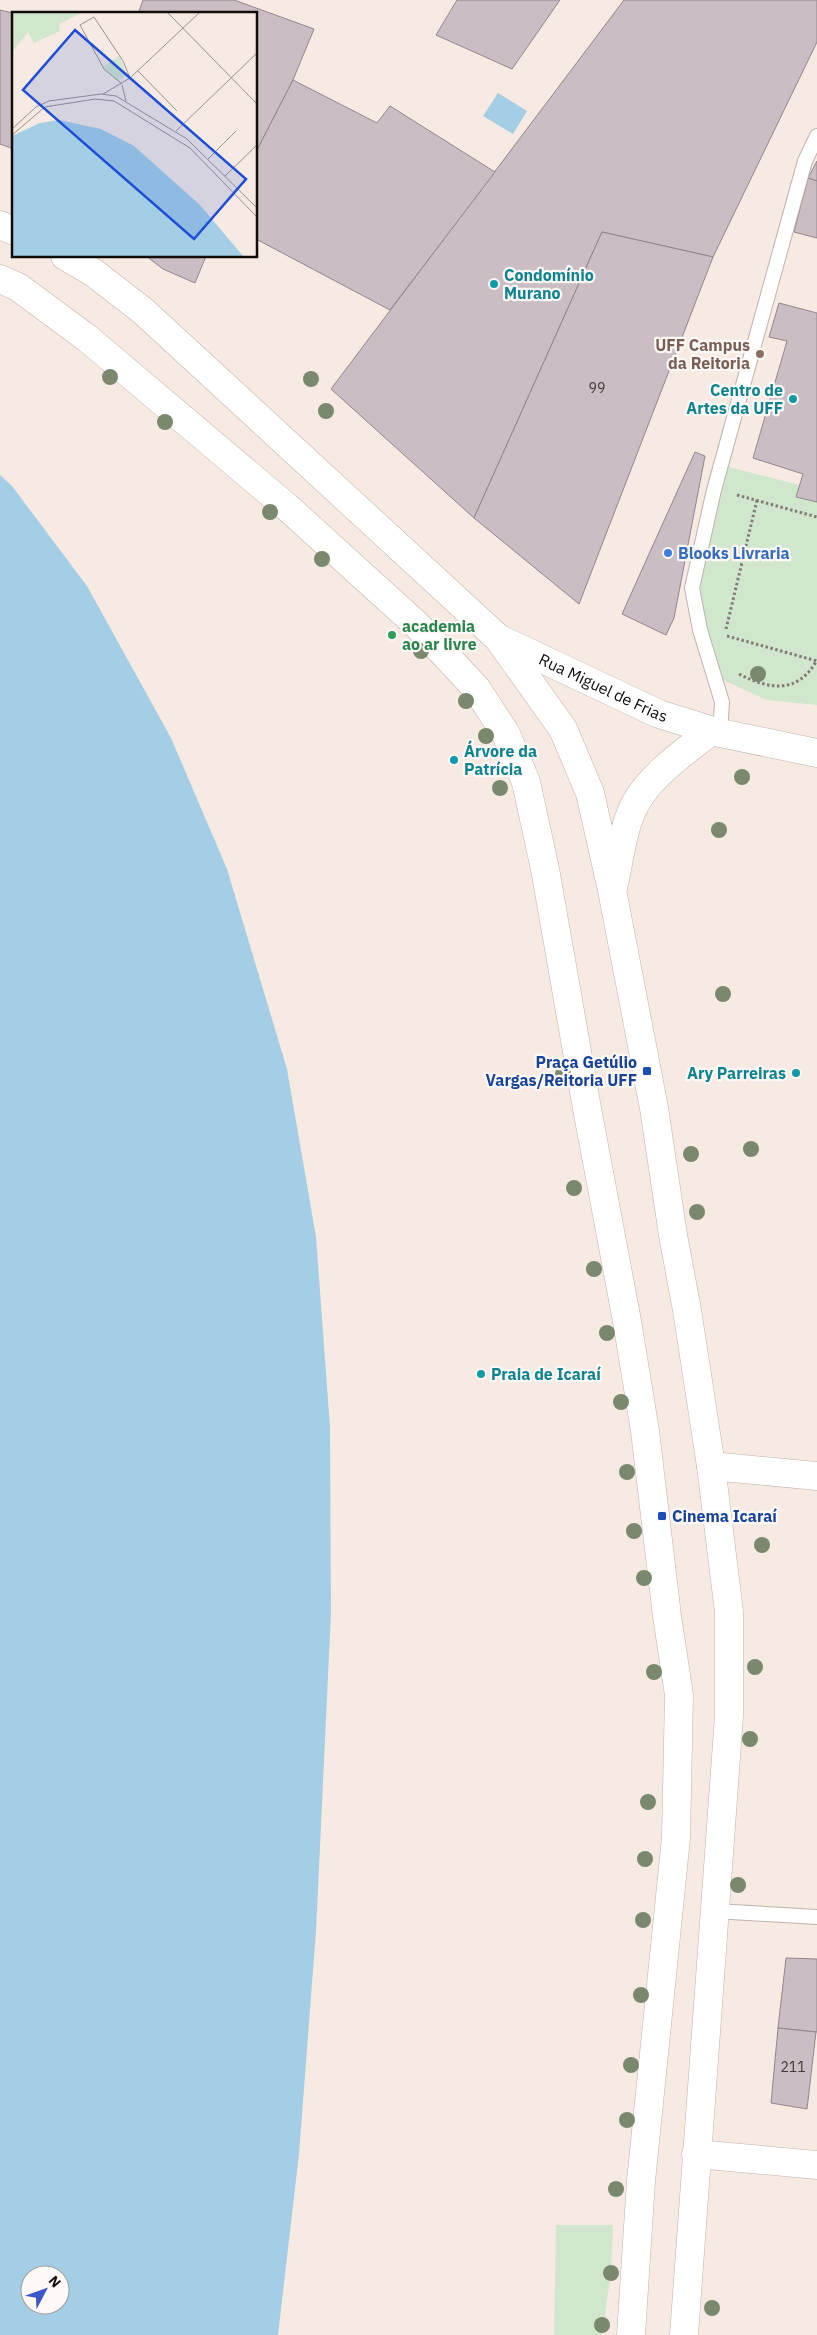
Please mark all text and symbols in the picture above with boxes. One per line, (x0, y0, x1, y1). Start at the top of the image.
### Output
inset map (12, 12, 258, 258)
place label: Condomínio Murano (504, 265, 594, 303)
marker: Condomínio Murano (488, 278, 500, 290)
place label: UFF Campus da Reitoria (655, 335, 750, 373)
marker: UFF Campus da Reitoria (754, 348, 766, 360)
house number: 99 (589, 379, 605, 397)
place label: Centro de Artes da UFF (686, 380, 783, 418)
marker: Centro de Artes da UFF (787, 393, 799, 405)
place label: Blooks Livraria (678, 543, 790, 563)
marker: Blooks Livraria (662, 547, 674, 559)
place label: academia ao ar livre (402, 616, 477, 654)
marker: academia ao ar livre (386, 629, 398, 641)
street label: Rua Miguel de Frias (536, 649, 670, 726)
place label: Árvore da Patrícia (464, 740, 537, 779)
marker: Árvore da Patrícia (448, 754, 460, 766)
place label: Praça Getúlio Vargas/Reitoria UFF (486, 1052, 637, 1090)
place label: Ary Parreiras (687, 1063, 786, 1083)
marker: Praça Getúlio Vargas/Reitoria UFF (641, 1065, 653, 1077)
marker: Ary Parreiras (790, 1067, 802, 1079)
place label: Praia de Icaraí (491, 1364, 601, 1384)
marker: Praia de Icaraí (475, 1368, 487, 1380)
place label: Cinema Icaraí (672, 1506, 777, 1526)
marker: Cinema Icaraí (656, 1510, 668, 1522)
house number: 211 (780, 2058, 806, 2076)
north arrow (20, 2265, 70, 2315)
text: N (45, 2272, 65, 2291)

